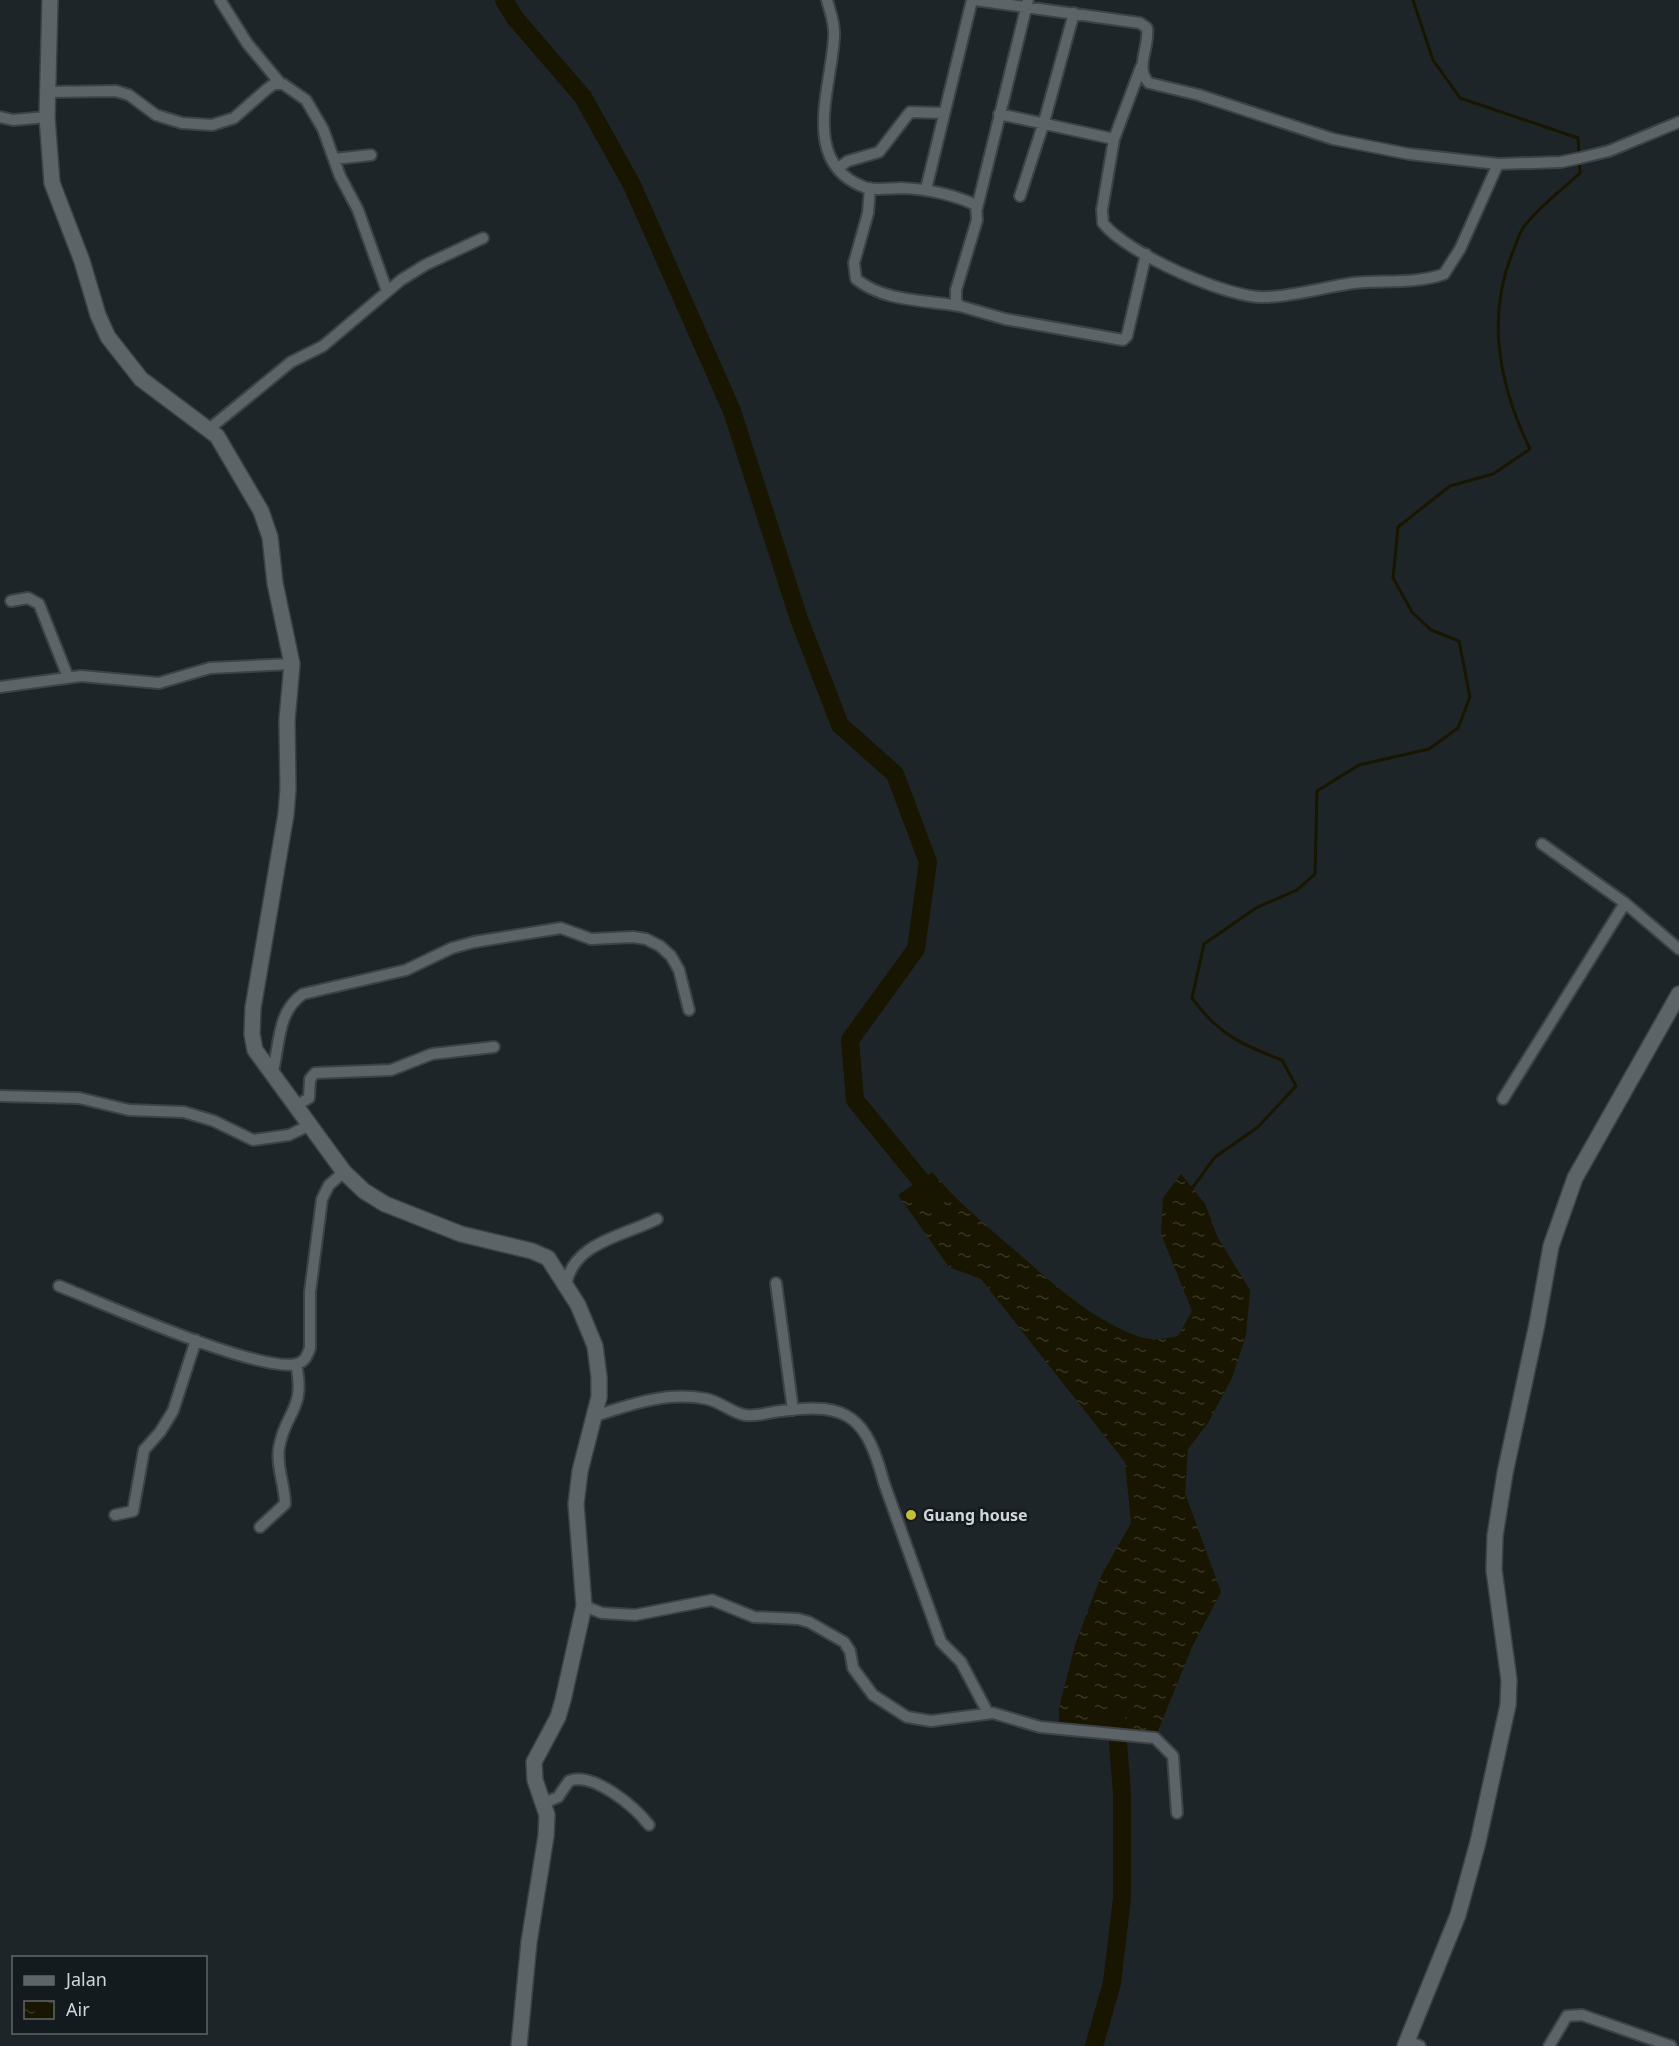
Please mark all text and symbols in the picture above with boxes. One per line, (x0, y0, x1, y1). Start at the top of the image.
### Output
place label: Guang house (923, 1504, 1028, 1526)
marker: Guang house (904, 1508, 918, 1522)
legend (12, 1956, 207, 2034)
text: Jalan (64, 1967, 107, 1991)
text: Air (66, 1997, 90, 2021)

